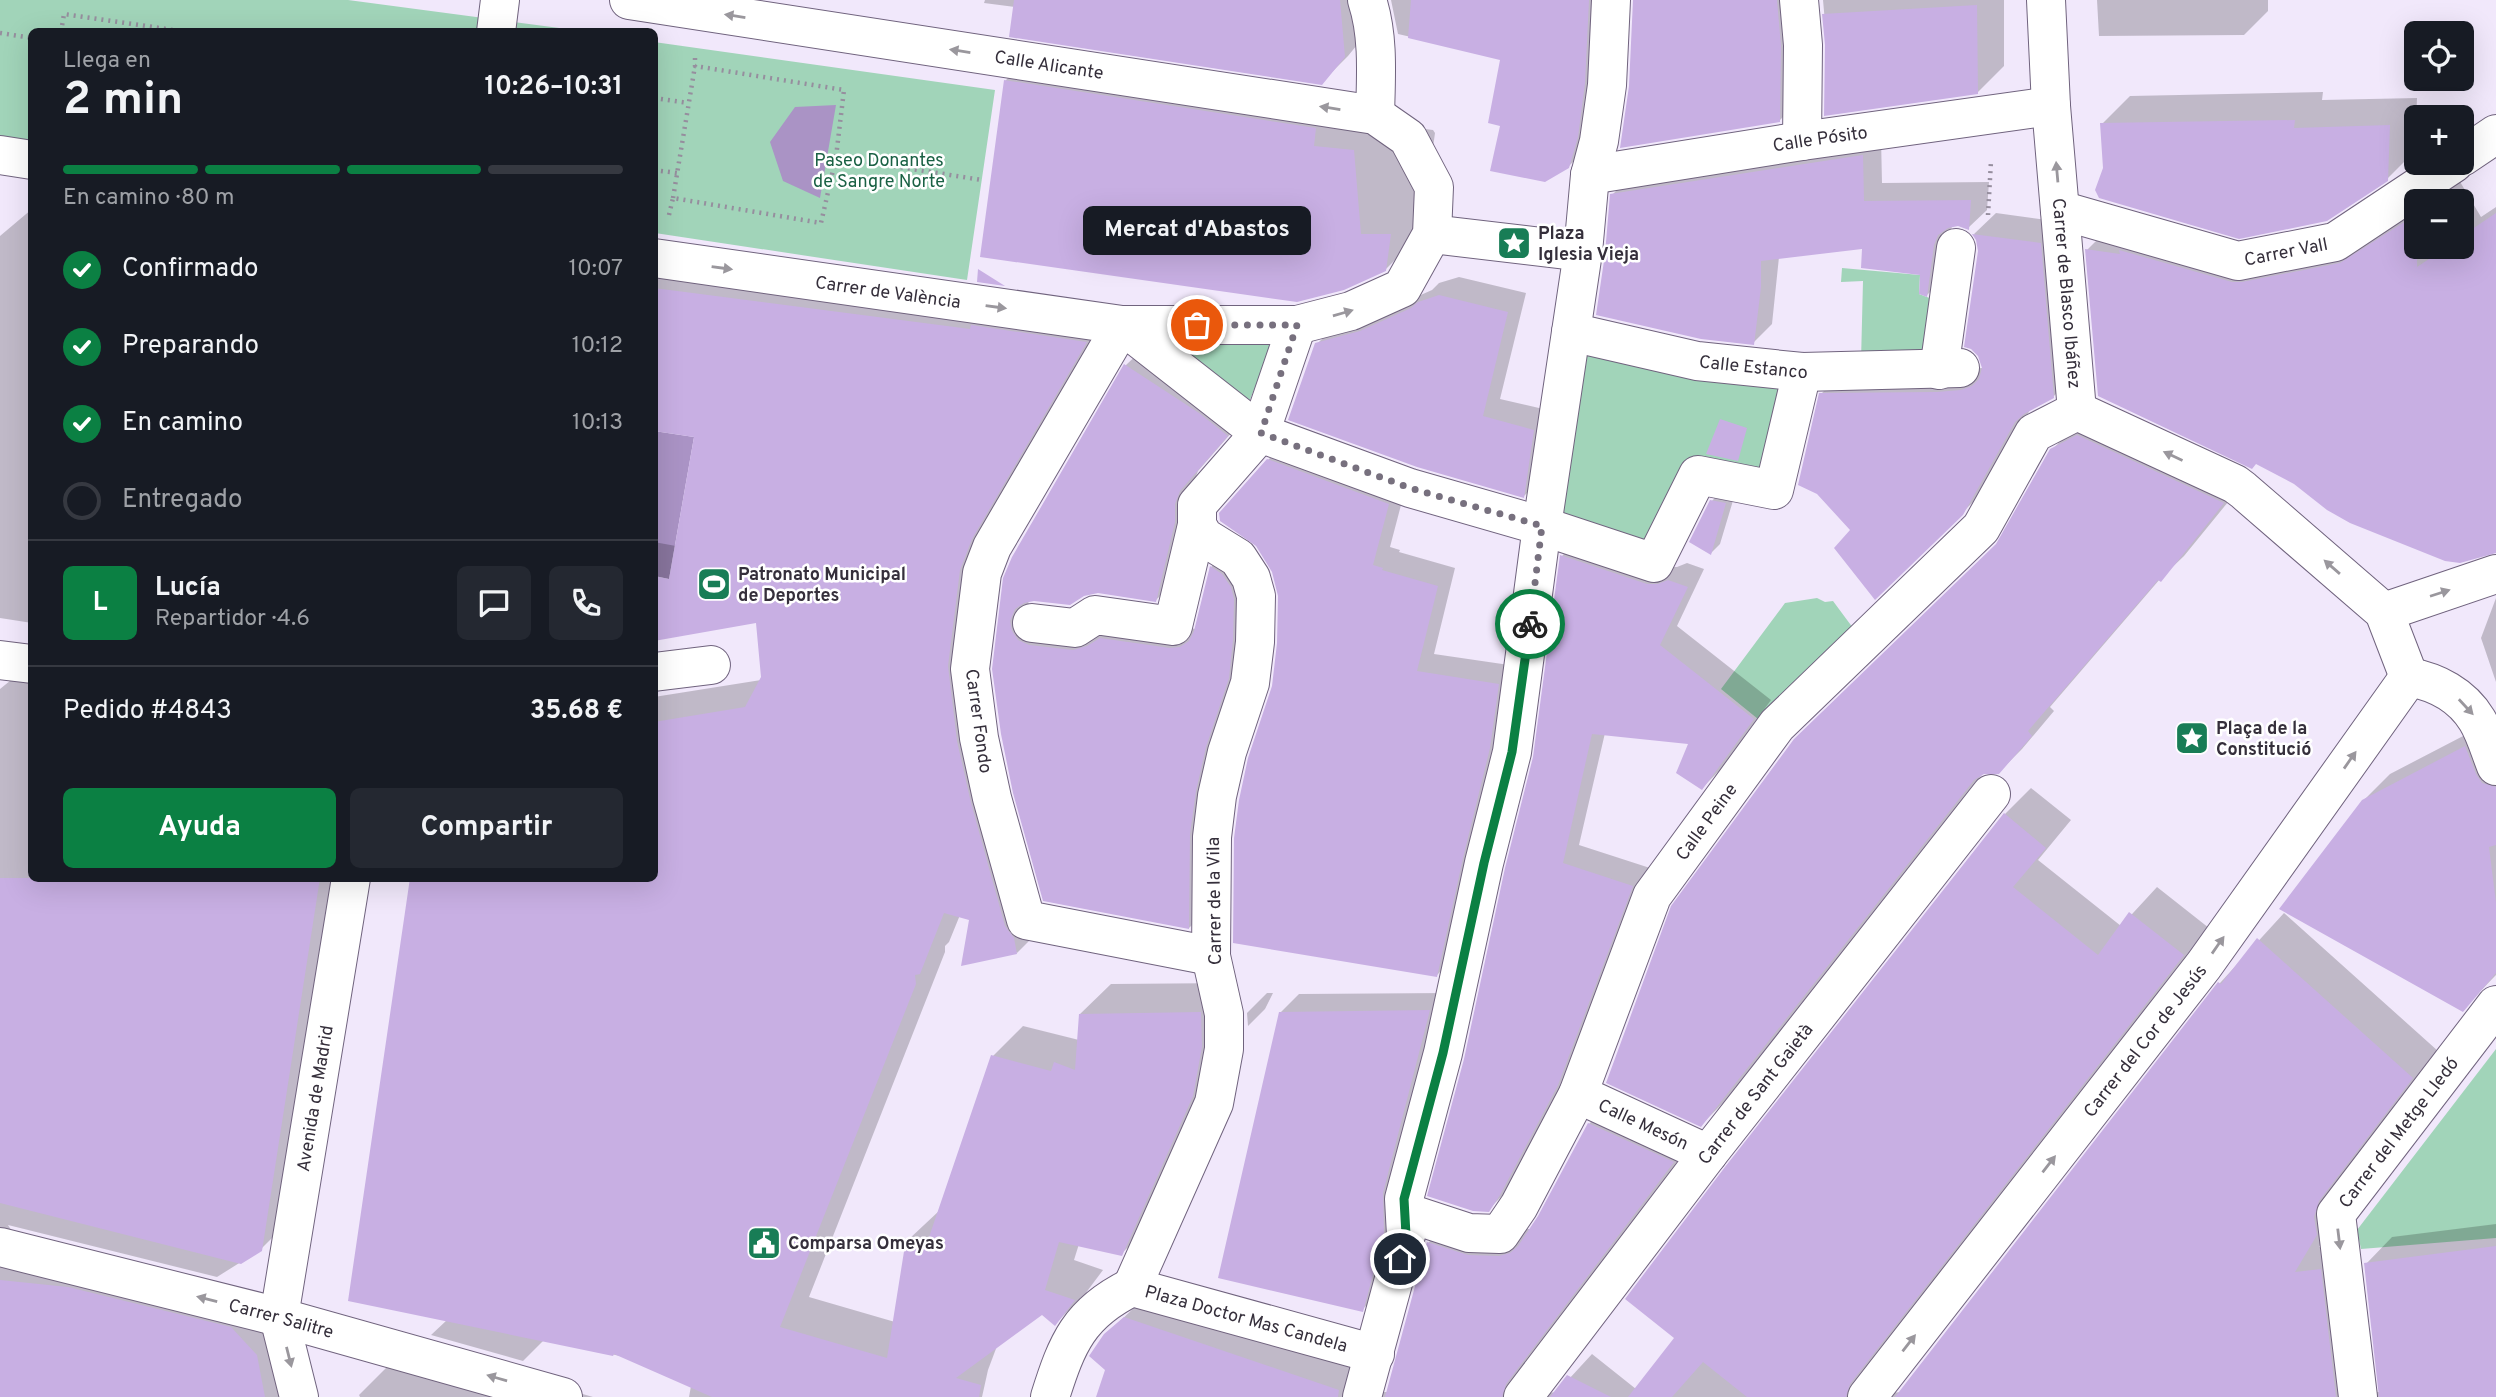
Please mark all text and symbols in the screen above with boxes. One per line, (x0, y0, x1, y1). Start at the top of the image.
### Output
one-way arrow (724, 10, 746, 21)
map controls (2404, 21, 2474, 259)
button: locate (2404, 21, 2474, 91)
one-way arrow (949, 45, 971, 56)
street label: Calle Alicante (993, 46, 1105, 86)
text: Llega en (63, 47, 151, 76)
text: 10:26–10:31 (485, 71, 623, 104)
text: 2 min (63, 72, 183, 131)
one-way arrow (1319, 102, 1341, 113)
button: + (2404, 105, 2474, 175)
street label: Calle Pósito (1771, 122, 1869, 159)
park label: Paseo Donantes de Sangre Norte (813, 150, 945, 194)
one-way arrow (2051, 161, 2062, 183)
text: En camino · 80 m (63, 184, 234, 213)
button: − (2404, 189, 2474, 259)
street label: Carrer de Blasco Ibáñez (2046, 197, 2085, 390)
callout: Mercat d'Abastos (1083, 206, 1311, 255)
text: Mercat d'Abastos (1104, 216, 1290, 245)
place label: Plaza Iglesia Vieja (1538, 223, 1639, 267)
place icon: Plaza Iglesia Vieja (1495, 224, 1533, 262)
street label: Carrer Vall (2242, 234, 2330, 273)
icon: check (63, 251, 101, 289)
text: Confirmado (122, 253, 259, 286)
text: 10:07 (568, 255, 623, 284)
one-way arrow (711, 262, 733, 273)
street label: Carrer de València (813, 272, 962, 315)
pin (1167, 295, 1227, 355)
one-way arrow (985, 302, 1007, 313)
icon: bag (1178, 306, 1216, 344)
one-way arrow (1333, 307, 1354, 317)
icon: check (63, 328, 101, 366)
text: Preparando (122, 330, 259, 363)
text: 10:12 (572, 332, 623, 361)
street label: Calle Estanco (1698, 351, 1808, 385)
icon: check (63, 405, 101, 443)
text: En camino (122, 407, 243, 440)
text: 10:13 (572, 409, 623, 438)
one-way arrow (2163, 450, 2184, 461)
text: Entregado (122, 484, 242, 517)
one-way arrow (2324, 560, 2341, 575)
place label: Patronato Municipal de Deportes (738, 564, 906, 608)
sports icon: Patronato Municipal de Deportes (695, 565, 733, 603)
button: chat (457, 566, 531, 640)
button: phone (549, 566, 623, 640)
text: Lucía (155, 572, 221, 605)
text: L (93, 587, 107, 620)
one-way arrow (2430, 587, 2451, 598)
courier (1495, 589, 1565, 659)
text: Repartidor · 4.6 (155, 605, 310, 634)
icon: bike (1511, 605, 1549, 643)
street label: Carrer Fondo (959, 668, 996, 775)
text: Pedido #4843 (63, 695, 232, 728)
text: 35.68 € (530, 695, 623, 728)
one-way arrow (2458, 698, 2474, 716)
place label: Plaça de la Constitució (2216, 718, 2311, 762)
place icon: Plaça de la Constitució (2173, 719, 2211, 757)
one-way arrow (2343, 751, 2357, 769)
street label: Calle Peine (1671, 780, 1743, 866)
button: Ayuda (63, 788, 336, 868)
button: Compartir (350, 788, 623, 868)
street label: Carrer de la Vila (1203, 837, 1228, 965)
one-way arrow (2211, 936, 2225, 954)
street label: Carrer del Cor de Jesús (2079, 960, 2213, 1123)
street label: Carrer de Sant Gaietà (1694, 1019, 1819, 1170)
street label: Avenida de Madrid (293, 1024, 340, 1174)
street label: Carrer del Metge Lledó (2334, 1053, 2465, 1214)
street label: Calle Mesón (1594, 1095, 1692, 1156)
one-way arrow (2041, 1155, 2055, 1173)
public building icon: Comparsa Omeyas (745, 1224, 783, 1262)
pin (1370, 1229, 1430, 1289)
one-way arrow (2333, 1229, 2344, 1251)
place label: Comparsa Omeyas (788, 1233, 944, 1256)
icon: home (1381, 1240, 1419, 1278)
street label: Plaza Doctor Mas Candela (1142, 1281, 1350, 1359)
one-way arrow (196, 1293, 218, 1304)
street label: Carrer Salitre (226, 1295, 336, 1345)
one-way arrow (1901, 1335, 1916, 1353)
one-way arrow (284, 1346, 295, 1368)
one-way arrow (486, 1373, 507, 1383)

